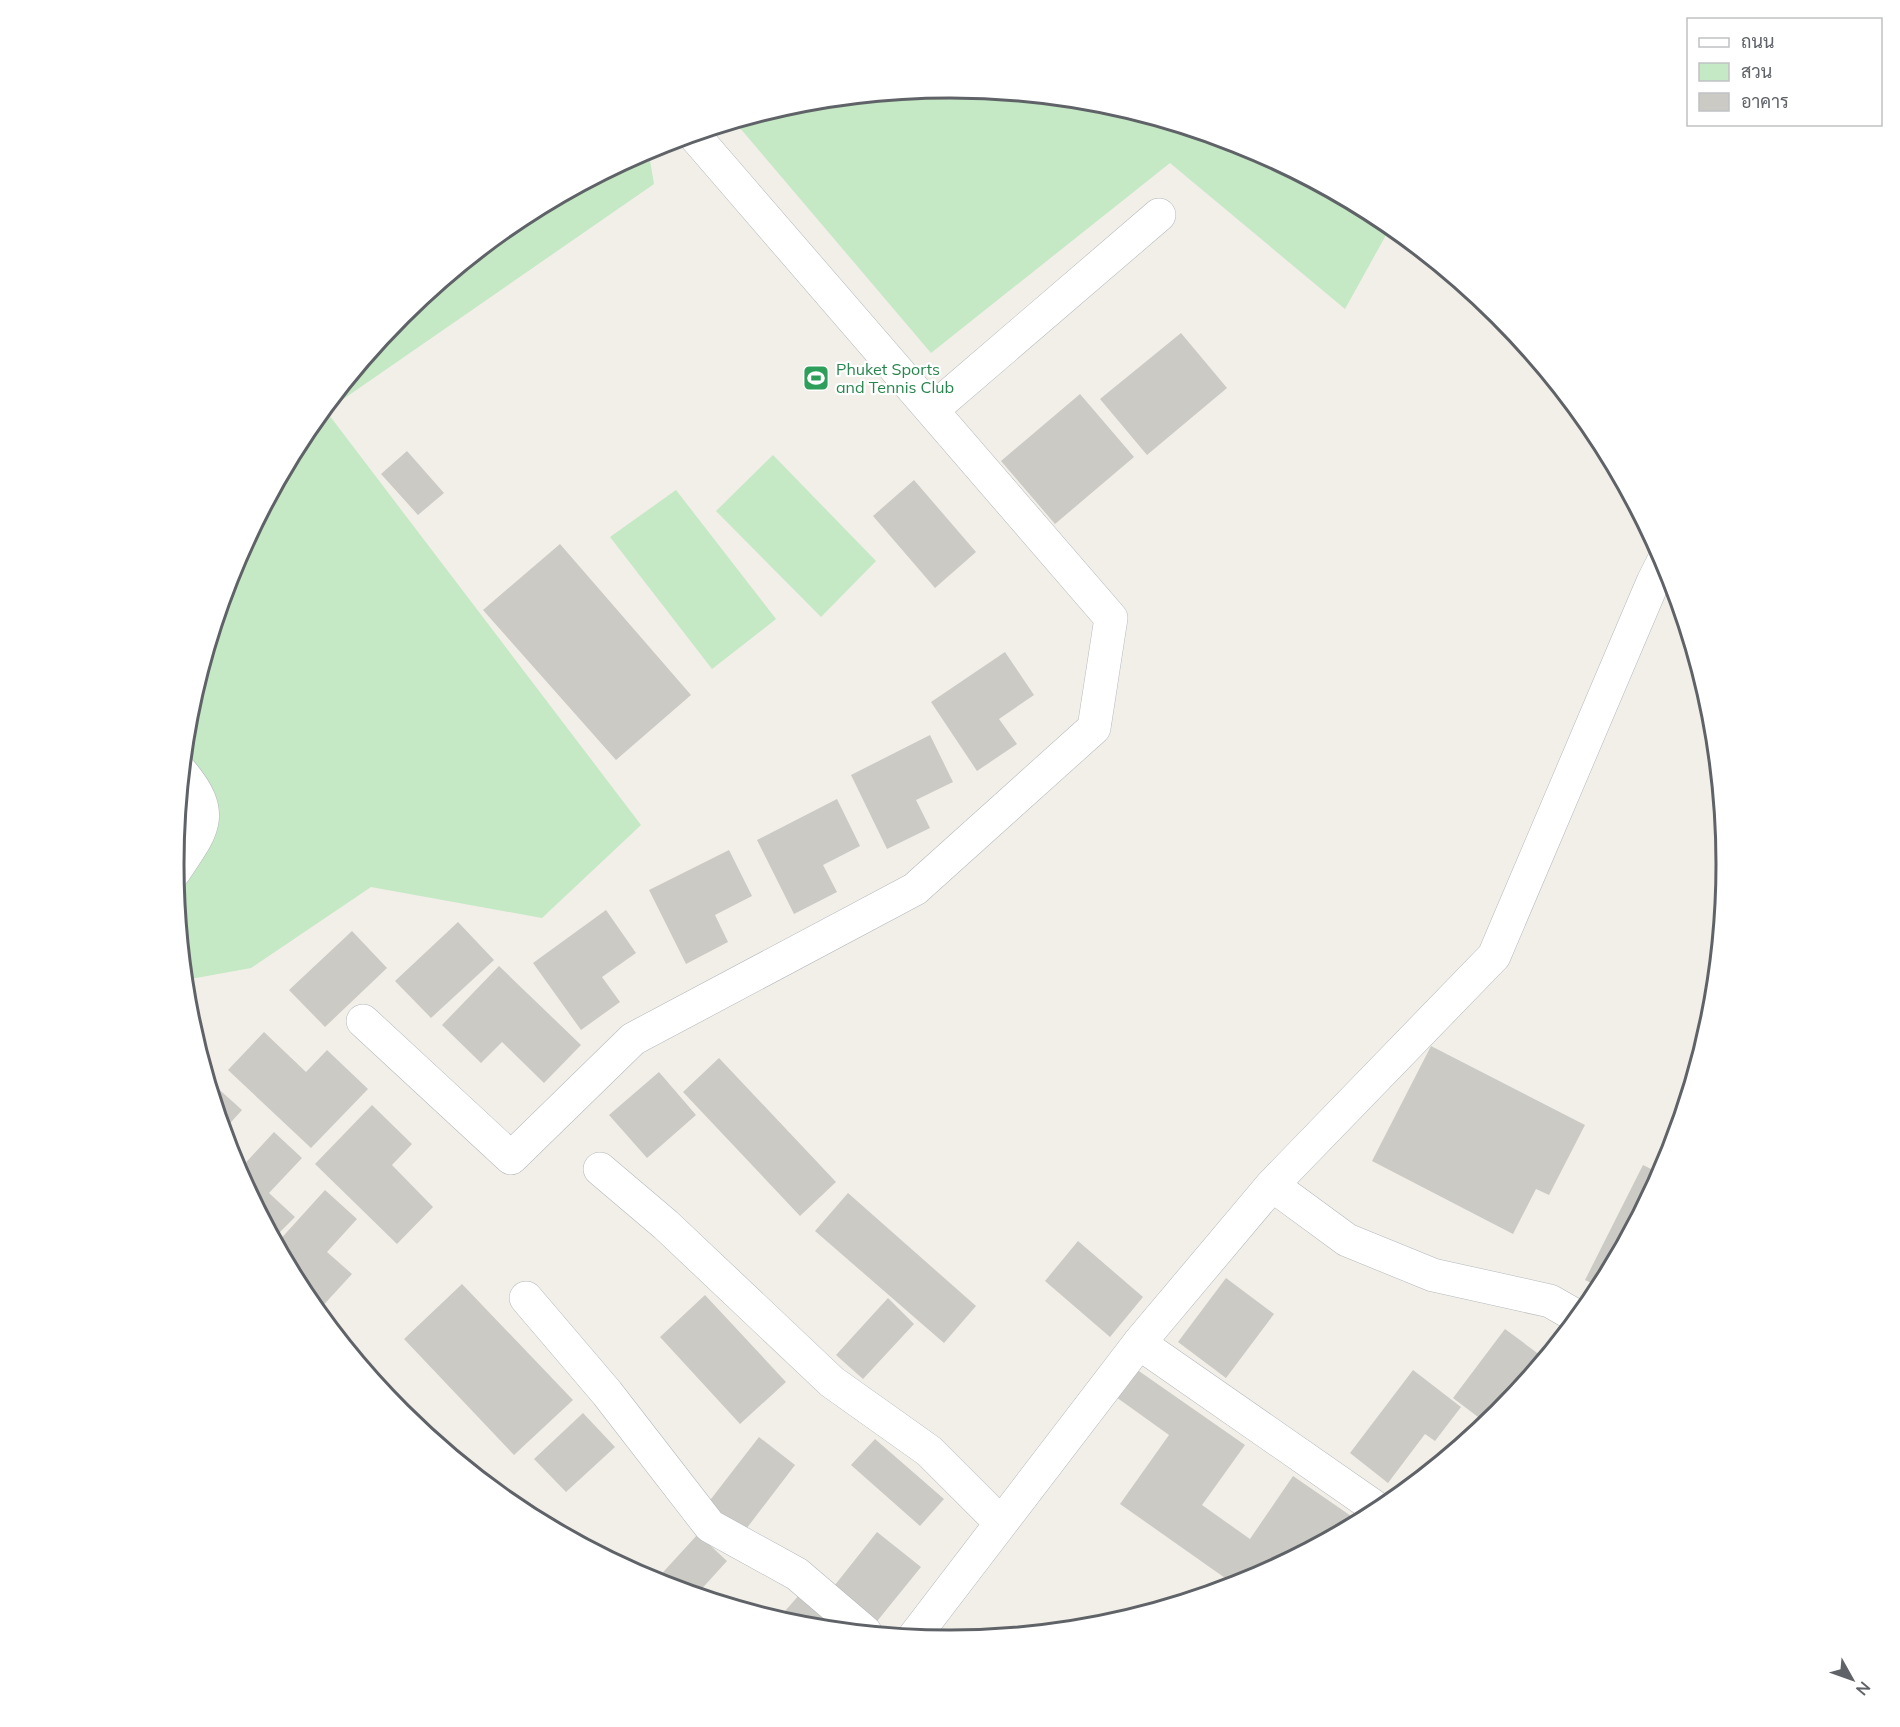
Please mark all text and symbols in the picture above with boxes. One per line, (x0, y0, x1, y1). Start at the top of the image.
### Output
legend (1687, 18, 1882, 126)
text: ถนน (1741, 30, 1774, 53)
text: สวน (1741, 60, 1772, 83)
text: อาคาร (1741, 90, 1789, 113)
place label: Phuket Sports and Tennis Club (836, 359, 954, 397)
sports icon: Phuket Sports and Tennis Club (801, 363, 831, 393)
north arrow (1822, 1649, 1882, 1709)
text: N (1852, 1678, 1875, 1700)

